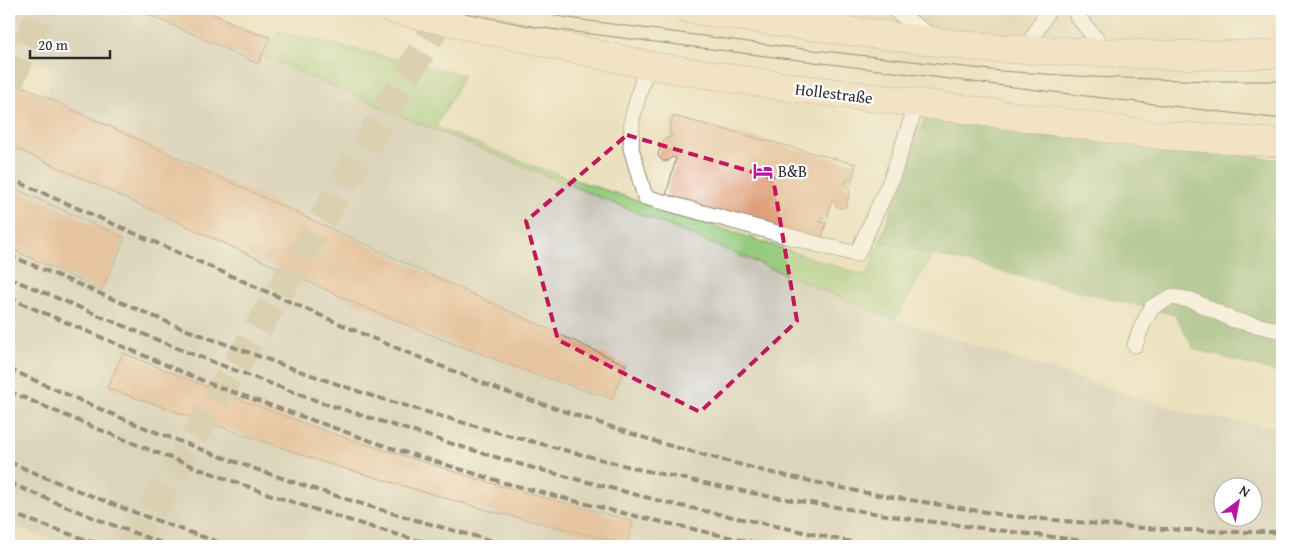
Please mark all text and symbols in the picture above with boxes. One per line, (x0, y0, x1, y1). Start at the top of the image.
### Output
scale bar (30, 28, 110, 60)
text: 20 m (38, 34, 69, 55)
street label: Hollestraße (794, 76, 874, 110)
place label: B&B (778, 159, 807, 183)
hotel icon: B&B (752, 160, 774, 182)
north arrow (1214, 478, 1264, 528)
text: N (1236, 480, 1255, 502)

